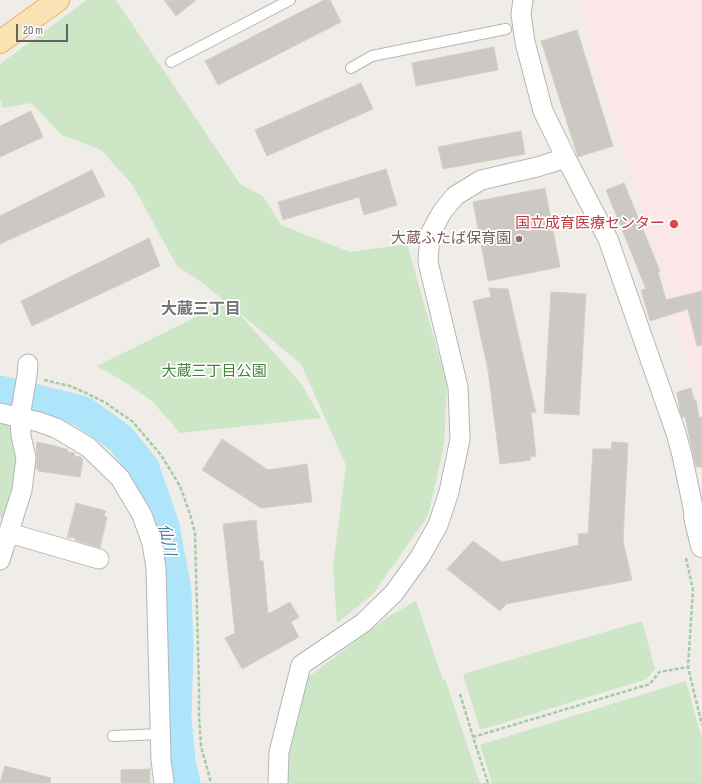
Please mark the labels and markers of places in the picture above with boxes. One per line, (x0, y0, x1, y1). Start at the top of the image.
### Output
place label: 国立成育医療センター (515, 215, 665, 233)
marker: 国立成育医療センター (668, 218, 680, 230)
place label: 大蔵ふたば保育園 (391, 230, 511, 248)
marker: 大蔵ふたば保育園 (514, 234, 524, 244)

